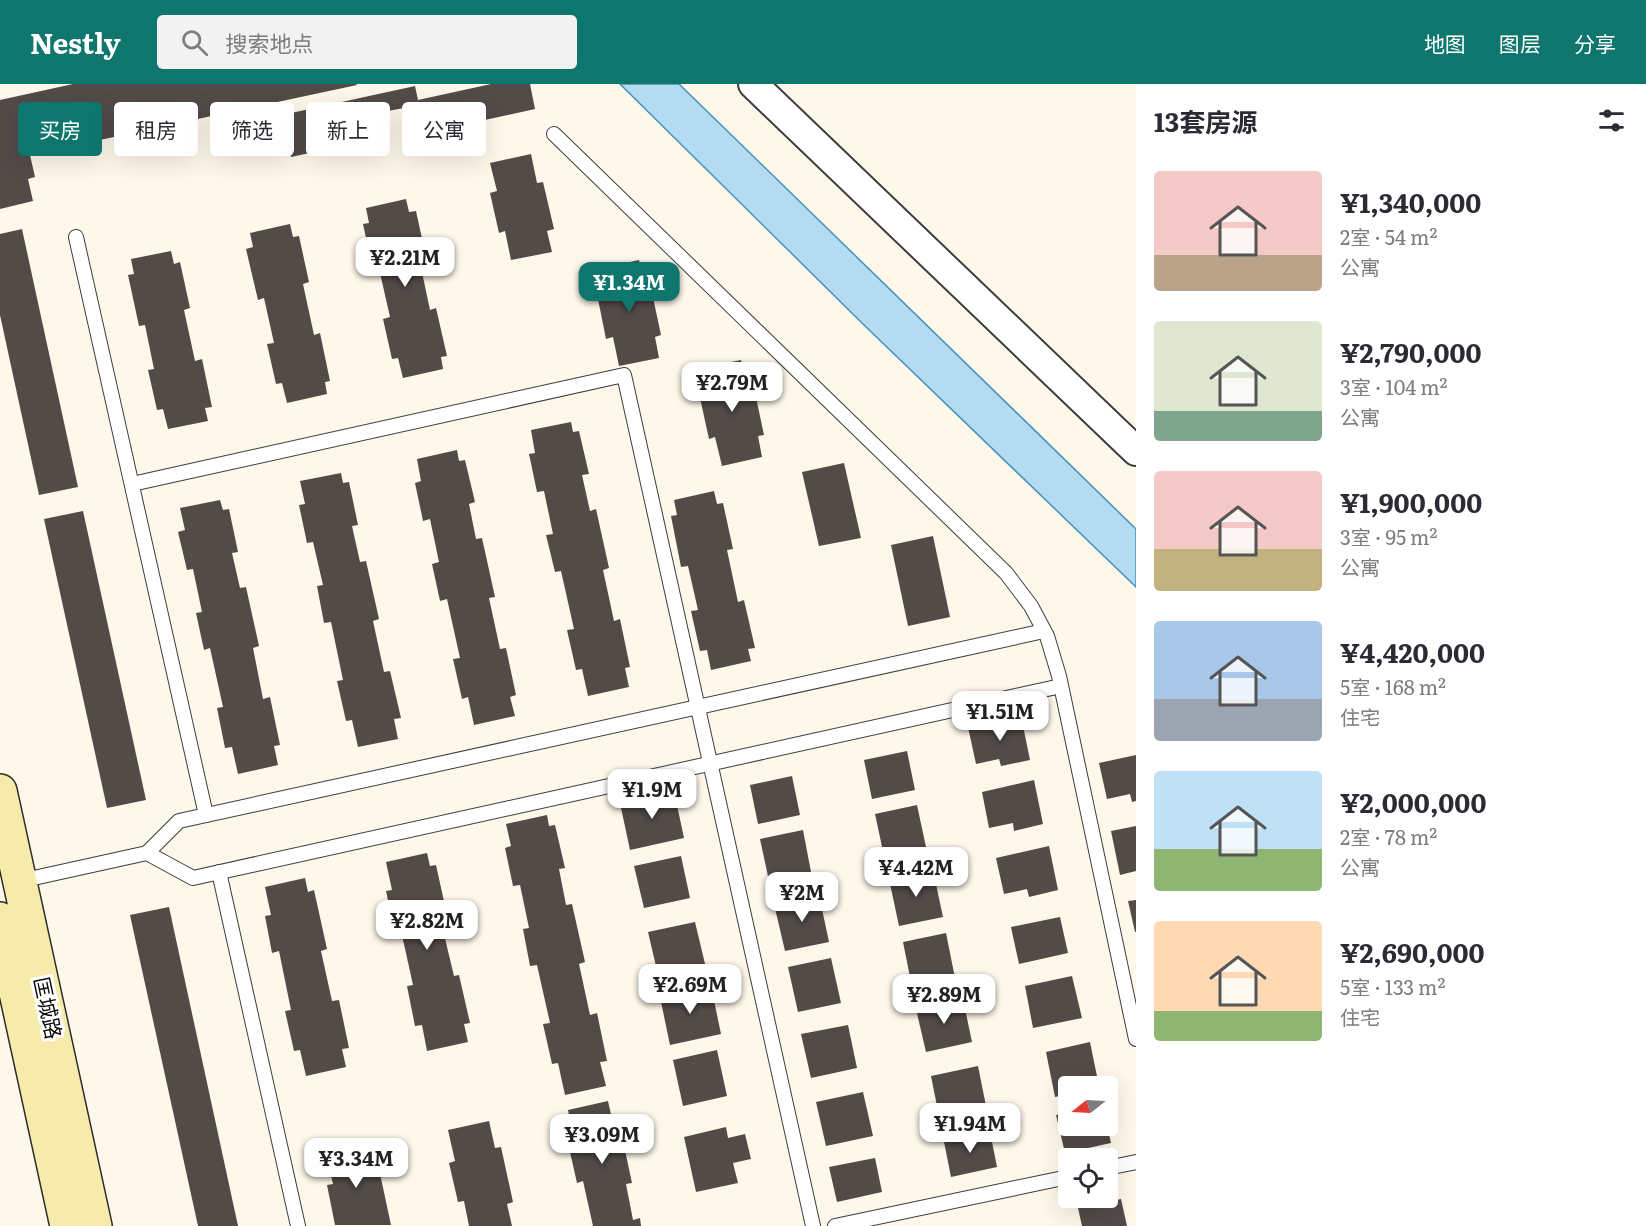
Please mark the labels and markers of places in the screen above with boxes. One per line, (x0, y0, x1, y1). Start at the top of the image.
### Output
pin: ¥2.21M (356, 237, 454, 288)
pin: ¥1.34M (580, 262, 678, 313)
pin: ¥2.79M (683, 362, 781, 413)
pin: ¥1.51M (951, 691, 1049, 742)
pin: ¥1.9M (610, 769, 694, 820)
pin: ¥4.42M (867, 847, 965, 898)
pin: ¥2M (773, 872, 831, 923)
pin: ¥2.82M (378, 900, 476, 951)
pin: ¥2.69M (641, 964, 739, 1015)
pin: ¥2.89M (895, 974, 993, 1025)
pin: ¥1.94M (921, 1103, 1019, 1154)
pin: ¥3.09M (553, 1114, 651, 1165)
pin: ¥3.34M (307, 1138, 405, 1189)

